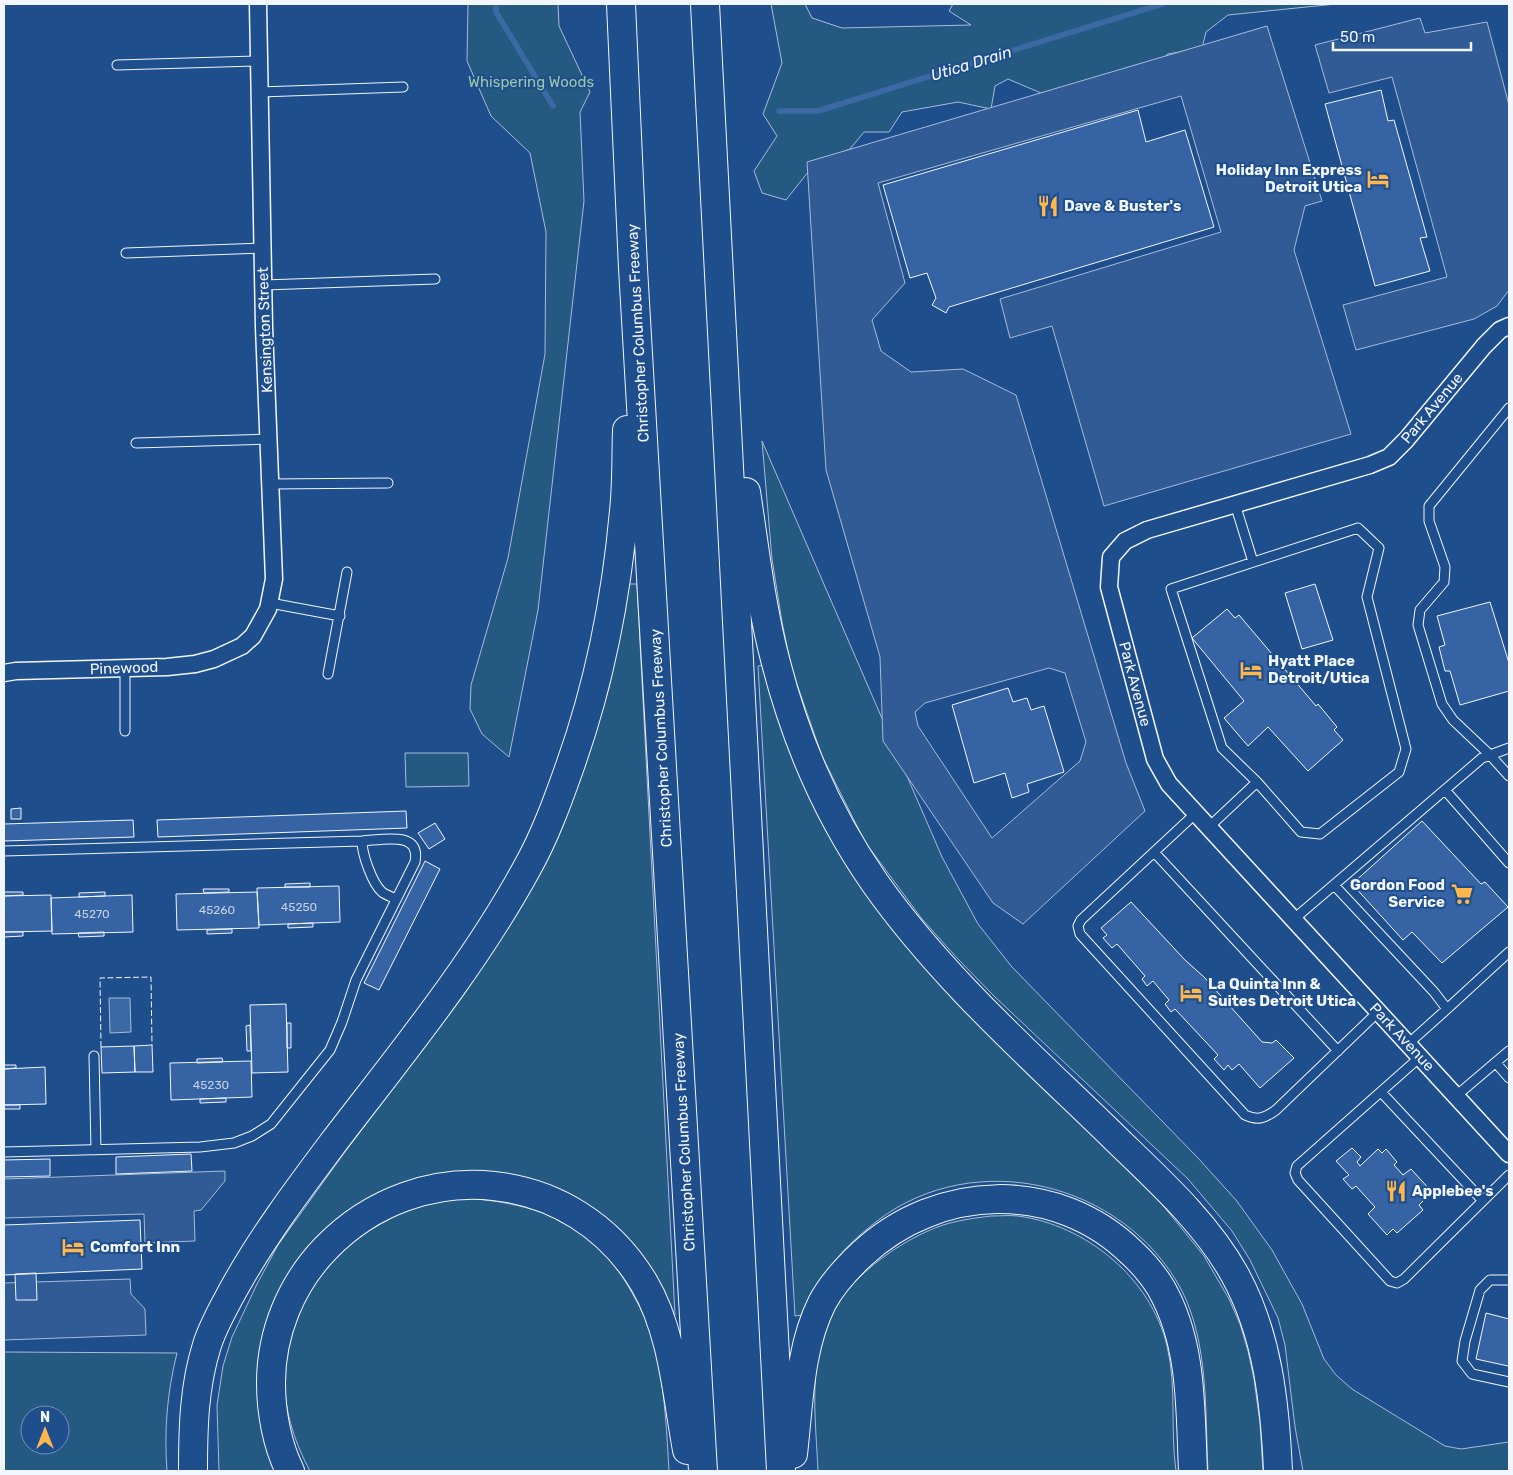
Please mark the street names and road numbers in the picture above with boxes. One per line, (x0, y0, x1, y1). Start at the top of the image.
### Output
street label: Christopher Columbus Freeway (623, 223, 653, 443)
street label: Kensington Street (254, 267, 276, 393)
street label: Park Avenue (1397, 369, 1467, 447)
street label: Christopher Columbus Freeway (646, 628, 676, 848)
street label: Park Avenue (1115, 640, 1155, 728)
street label: Pinewood (89, 658, 159, 678)
street label: Park Avenue (1366, 999, 1438, 1075)
street label: Christopher Columbus Freeway (669, 1032, 699, 1252)

